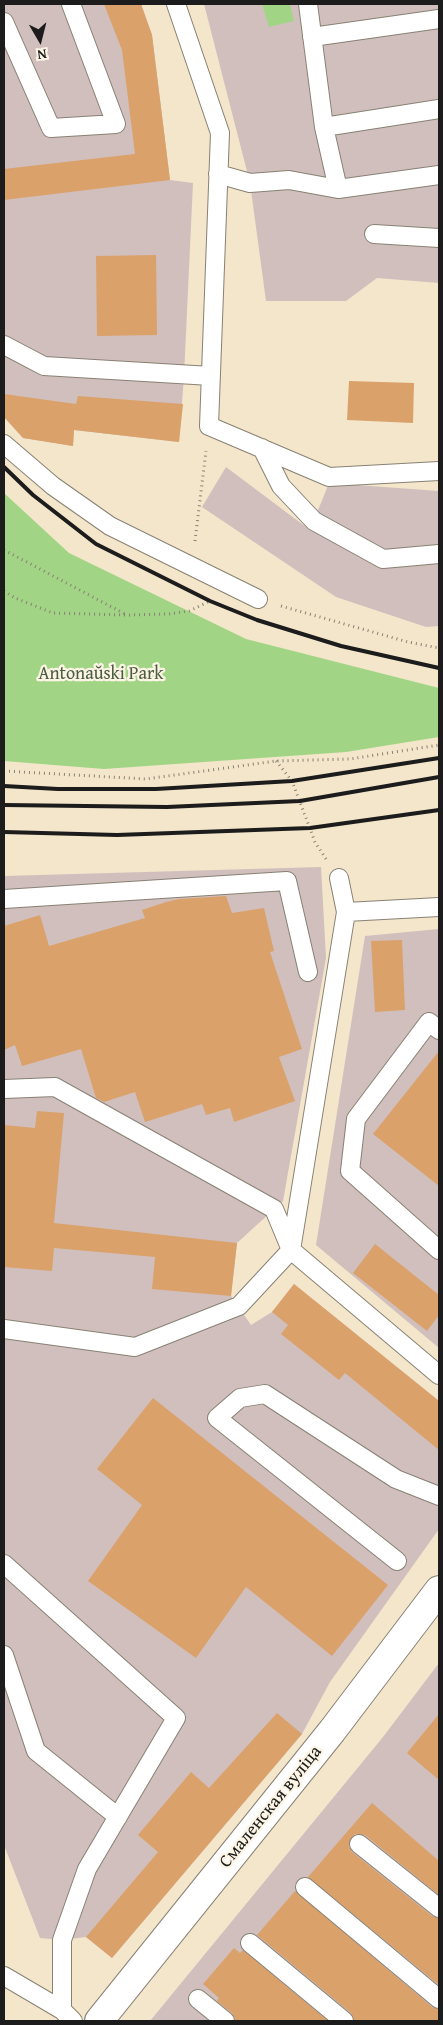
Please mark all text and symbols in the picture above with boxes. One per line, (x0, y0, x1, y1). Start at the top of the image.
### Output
north arrow (15, 15, 65, 65)
text: N (36, 44, 48, 65)
park label: Antonaŭski Park (39, 663, 163, 685)
street label: Смаленская вуліца (215, 1742, 327, 1872)

